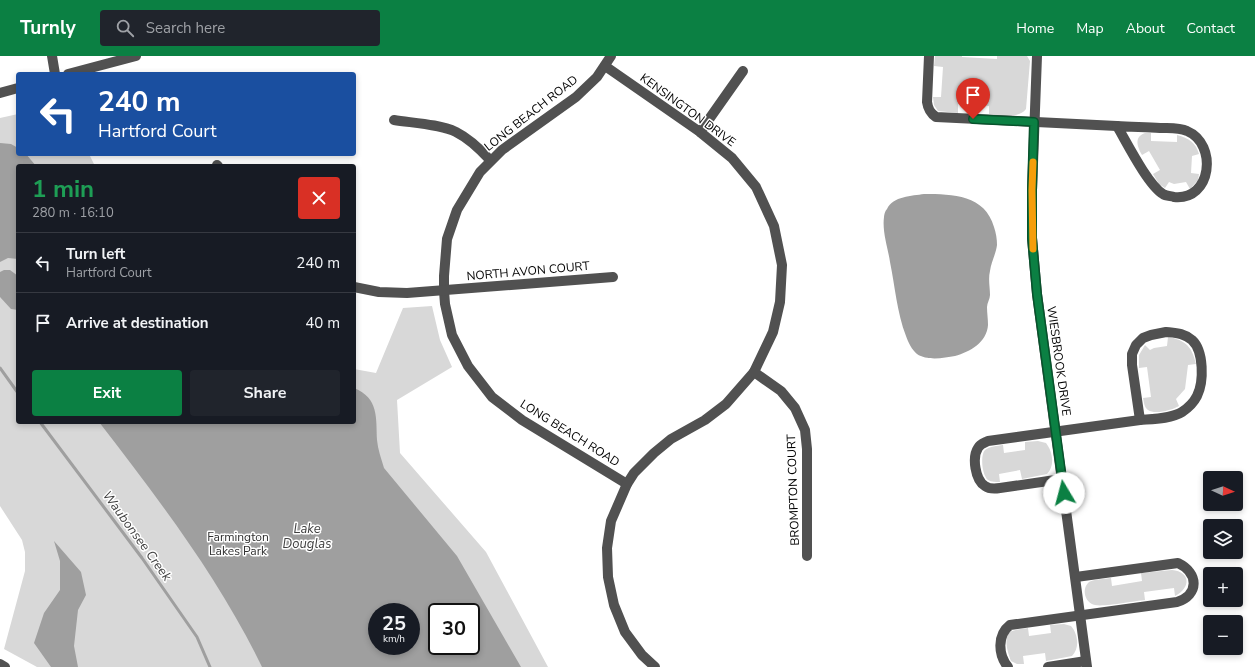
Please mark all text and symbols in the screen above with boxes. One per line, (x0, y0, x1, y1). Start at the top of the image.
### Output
search box (100, 10, 380, 46)
text: Turnly (20, 15, 76, 41)
icon: search (114, 17, 136, 39)
text: Search here (146, 18, 225, 38)
text: Home (1016, 19, 1054, 38)
text: Map (1076, 19, 1104, 38)
text: About (1126, 19, 1165, 38)
text: Contact (1187, 19, 1235, 38)
street label: KENSINGTON DRIVE (637, 70, 739, 150)
street label: LONG BEACH ROAD (481, 71, 581, 155)
pin (956, 78, 990, 119)
text: 240 m (98, 83, 181, 121)
icon: arrive (962, 84, 984, 106)
icon: left (32, 88, 84, 140)
text: Hartford Court (98, 119, 217, 143)
text: 1 min (32, 173, 94, 205)
button: close (298, 177, 340, 219)
text: 280 m · 16:10 (32, 204, 114, 222)
text: Turn left (66, 244, 125, 264)
icon: left (32, 252, 54, 274)
text: 240 m (296, 253, 340, 273)
street label: NORTH AVON COURT (466, 258, 591, 284)
text: Hartford Court (66, 264, 152, 282)
street label: WIESBROOK DRIVE (1043, 305, 1075, 417)
icon: arrive (32, 312, 54, 334)
text: Arrive at destination (66, 313, 209, 333)
text: 40 m (305, 313, 340, 333)
button: Exit (32, 370, 182, 416)
button: Share (190, 370, 340, 416)
street label: LONG BEACH ROAD (517, 396, 623, 470)
street label: BROMPTON COURT (783, 433, 803, 546)
north arrow (1203, 471, 1243, 511)
map controls (1203, 471, 1243, 655)
position arrow (1043, 472, 1085, 514)
water label: Waubonsee Creek (98, 487, 176, 585)
button: layers (1203, 519, 1243, 559)
water label: Lake Douglas (283, 520, 331, 553)
park label: Farmington Lakes Park (207, 529, 269, 559)
button: + (1203, 567, 1243, 607)
speed limit sign: 30 (428, 603, 480, 655)
text: 25 (382, 610, 406, 637)
button: − (1203, 615, 1243, 655)
text: km/h (383, 632, 405, 646)

